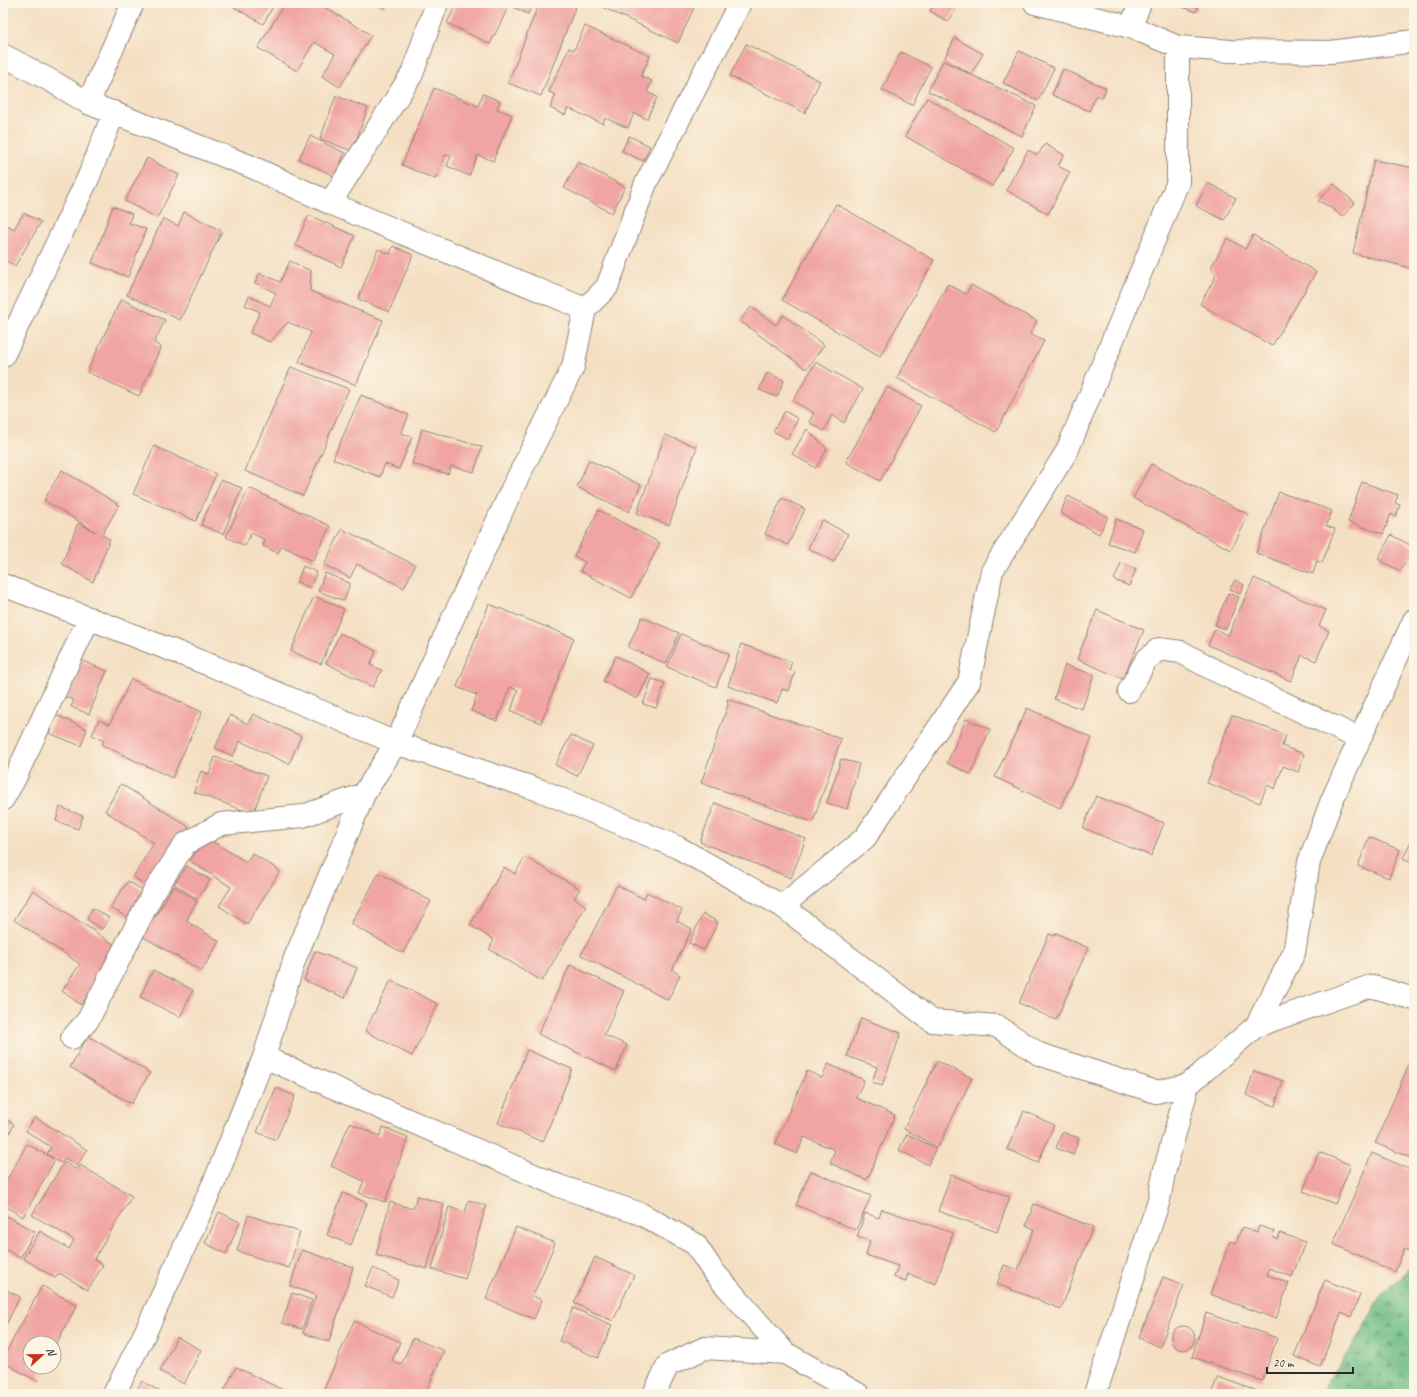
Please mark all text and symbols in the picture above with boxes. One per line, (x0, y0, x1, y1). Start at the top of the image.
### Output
north arrow (22, 1335, 62, 1375)
text: N (44, 1345, 60, 1359)
scale bar (1267, 1349, 1353, 1375)
text: 20 m (1273, 1355, 1295, 1371)

